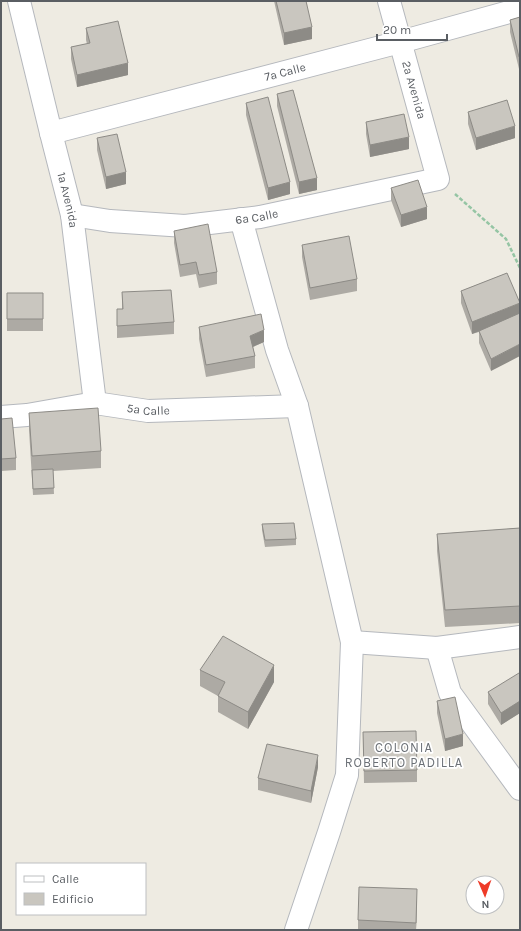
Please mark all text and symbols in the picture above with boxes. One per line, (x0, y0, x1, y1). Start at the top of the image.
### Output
scale bar (377, 16, 447, 42)
text: 20 m (383, 23, 411, 37)
street label: 2a Avenida (399, 59, 429, 121)
street label: 7a Calle (263, 60, 307, 84)
street label: 1a Avenida (54, 171, 81, 229)
street label: 6a Calle (235, 206, 279, 227)
street label: 5a Calle (126, 401, 170, 418)
district label: COLONIA ROBERTO PADILLA (345, 740, 463, 770)
legend (16, 863, 146, 915)
text: Calle (52, 872, 79, 886)
north arrow (465, 875, 505, 915)
text: Edificio (52, 892, 93, 906)
text: N (481, 898, 490, 911)

